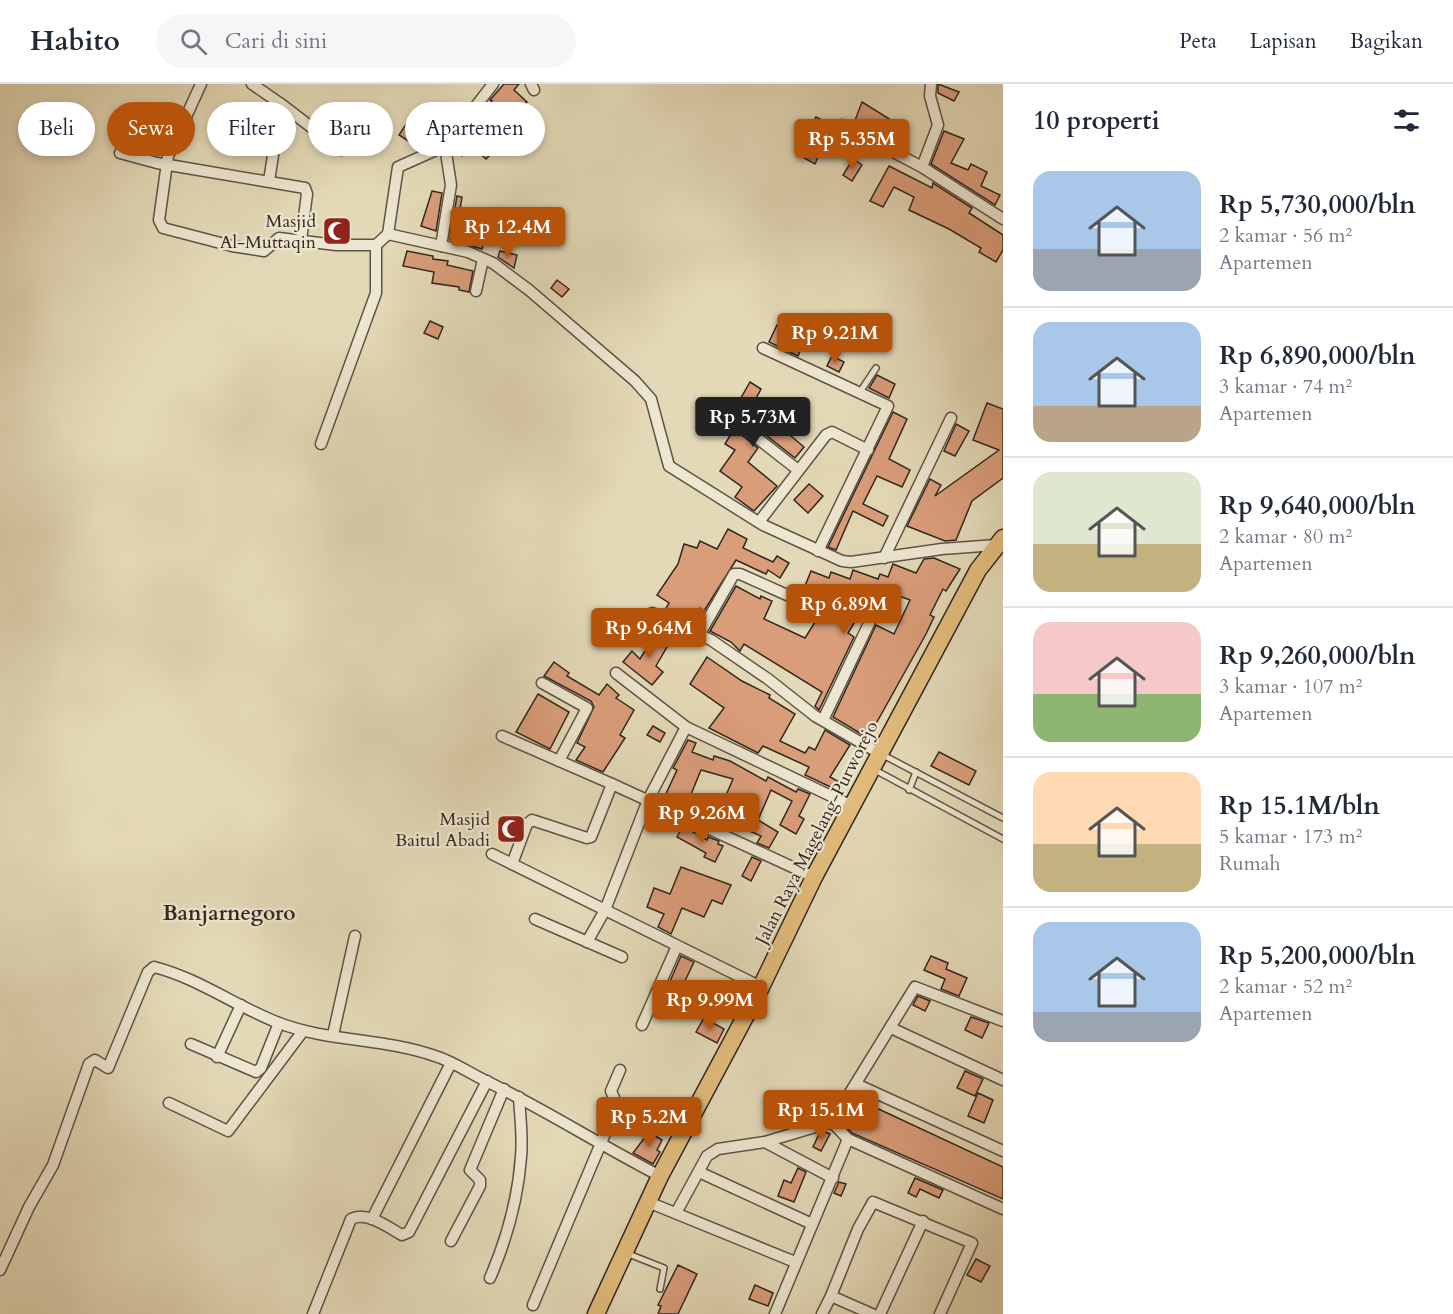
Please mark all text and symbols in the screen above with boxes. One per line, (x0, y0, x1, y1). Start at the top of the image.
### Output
search box (156, 14, 576, 68)
text: Habito (30, 22, 120, 60)
icon: search (177, 25, 210, 58)
text: Cari di sini (225, 26, 327, 56)
text: Peta (1179, 27, 1217, 56)
text: Lapisan (1250, 27, 1317, 56)
text: Bagikan (1350, 27, 1423, 56)
chip: Beli (18, 102, 95, 156)
chip: Sewa (107, 102, 195, 156)
chip: Filter (207, 102, 296, 156)
chip: Baru (308, 102, 393, 156)
chip: Apartemen (405, 102, 545, 156)
text: 10 properti (1033, 103, 1160, 138)
icon: filters (1390, 104, 1423, 137)
pin: Rp 5.35M (790, 119, 914, 170)
text: Rp 5.35M (808, 125, 896, 152)
text: Rp 5,730,000/bln (1219, 187, 1416, 222)
icon: home (1081, 195, 1153, 267)
pin: Rp 12.4M (446, 207, 570, 258)
place label: Masjid Al-Muttaqin (220, 209, 317, 255)
text: Rp 12.4M (464, 213, 552, 240)
mosque icon: Masjid Al-Muttaqin (321, 215, 353, 247)
text: 2 kamar · 56 m² (1219, 222, 1352, 249)
text: Apartemen (1219, 249, 1313, 276)
pin: Rp 9.21M (773, 313, 897, 364)
text: Rp 9.21M (791, 319, 879, 346)
text: Rp 6,890,000/bln (1219, 338, 1416, 373)
icon: home (1081, 346, 1153, 418)
text: 3 kamar · 74 m² (1219, 373, 1352, 400)
pin: Rp 5.73M (691, 397, 815, 448)
text: Apartemen (1219, 400, 1313, 427)
text: Rp 5.73M (709, 403, 797, 430)
text: Rp 9,640,000/bln (1219, 488, 1416, 523)
icon: home (1081, 496, 1153, 568)
text: 2 kamar · 80 m² (1219, 523, 1352, 550)
text: Apartemen (1219, 550, 1313, 577)
pin: Rp 6.89M (782, 584, 906, 635)
text: Rp 6.89M (800, 590, 888, 617)
pin: Rp 9.64M (587, 608, 711, 659)
text: Rp 9.64M (605, 614, 693, 641)
text: Rp 9,260,000/bln (1219, 638, 1416, 673)
icon: home (1081, 646, 1153, 718)
text: 3 kamar · 107 m² (1219, 673, 1362, 700)
text: Apartemen (1219, 700, 1313, 727)
street label: Jalan Raya Magelang-Purworejo (748, 717, 885, 952)
text: Rp 15.1M/bln (1219, 788, 1380, 823)
pin: Rp 9.26M (640, 793, 764, 844)
icon: home (1081, 796, 1153, 868)
text: Rp 9.26M (658, 799, 746, 826)
place label: Masjid Baitul Abadi (395, 807, 490, 853)
mosque icon: Masjid Baitul Abadi (495, 813, 527, 845)
text: 5 kamar · 173 m² (1219, 823, 1362, 850)
text: Rumah (1219, 850, 1280, 877)
district label: Banjarnegoro (162, 899, 296, 928)
text: Rp 5,200,000/bln (1219, 938, 1416, 973)
icon: home (1081, 946, 1153, 1018)
text: 2 kamar · 52 m² (1219, 973, 1352, 1000)
pin: Rp 9.99M (648, 980, 772, 1031)
text: Rp 9.99M (666, 986, 754, 1013)
text: Apartemen (1219, 1000, 1313, 1027)
pin: Rp 15.1M (759, 1090, 883, 1141)
text: Rp 15.1M (777, 1096, 865, 1123)
pin: Rp 5.2M (594, 1097, 704, 1148)
text: Rp 5.2M (610, 1103, 688, 1130)

